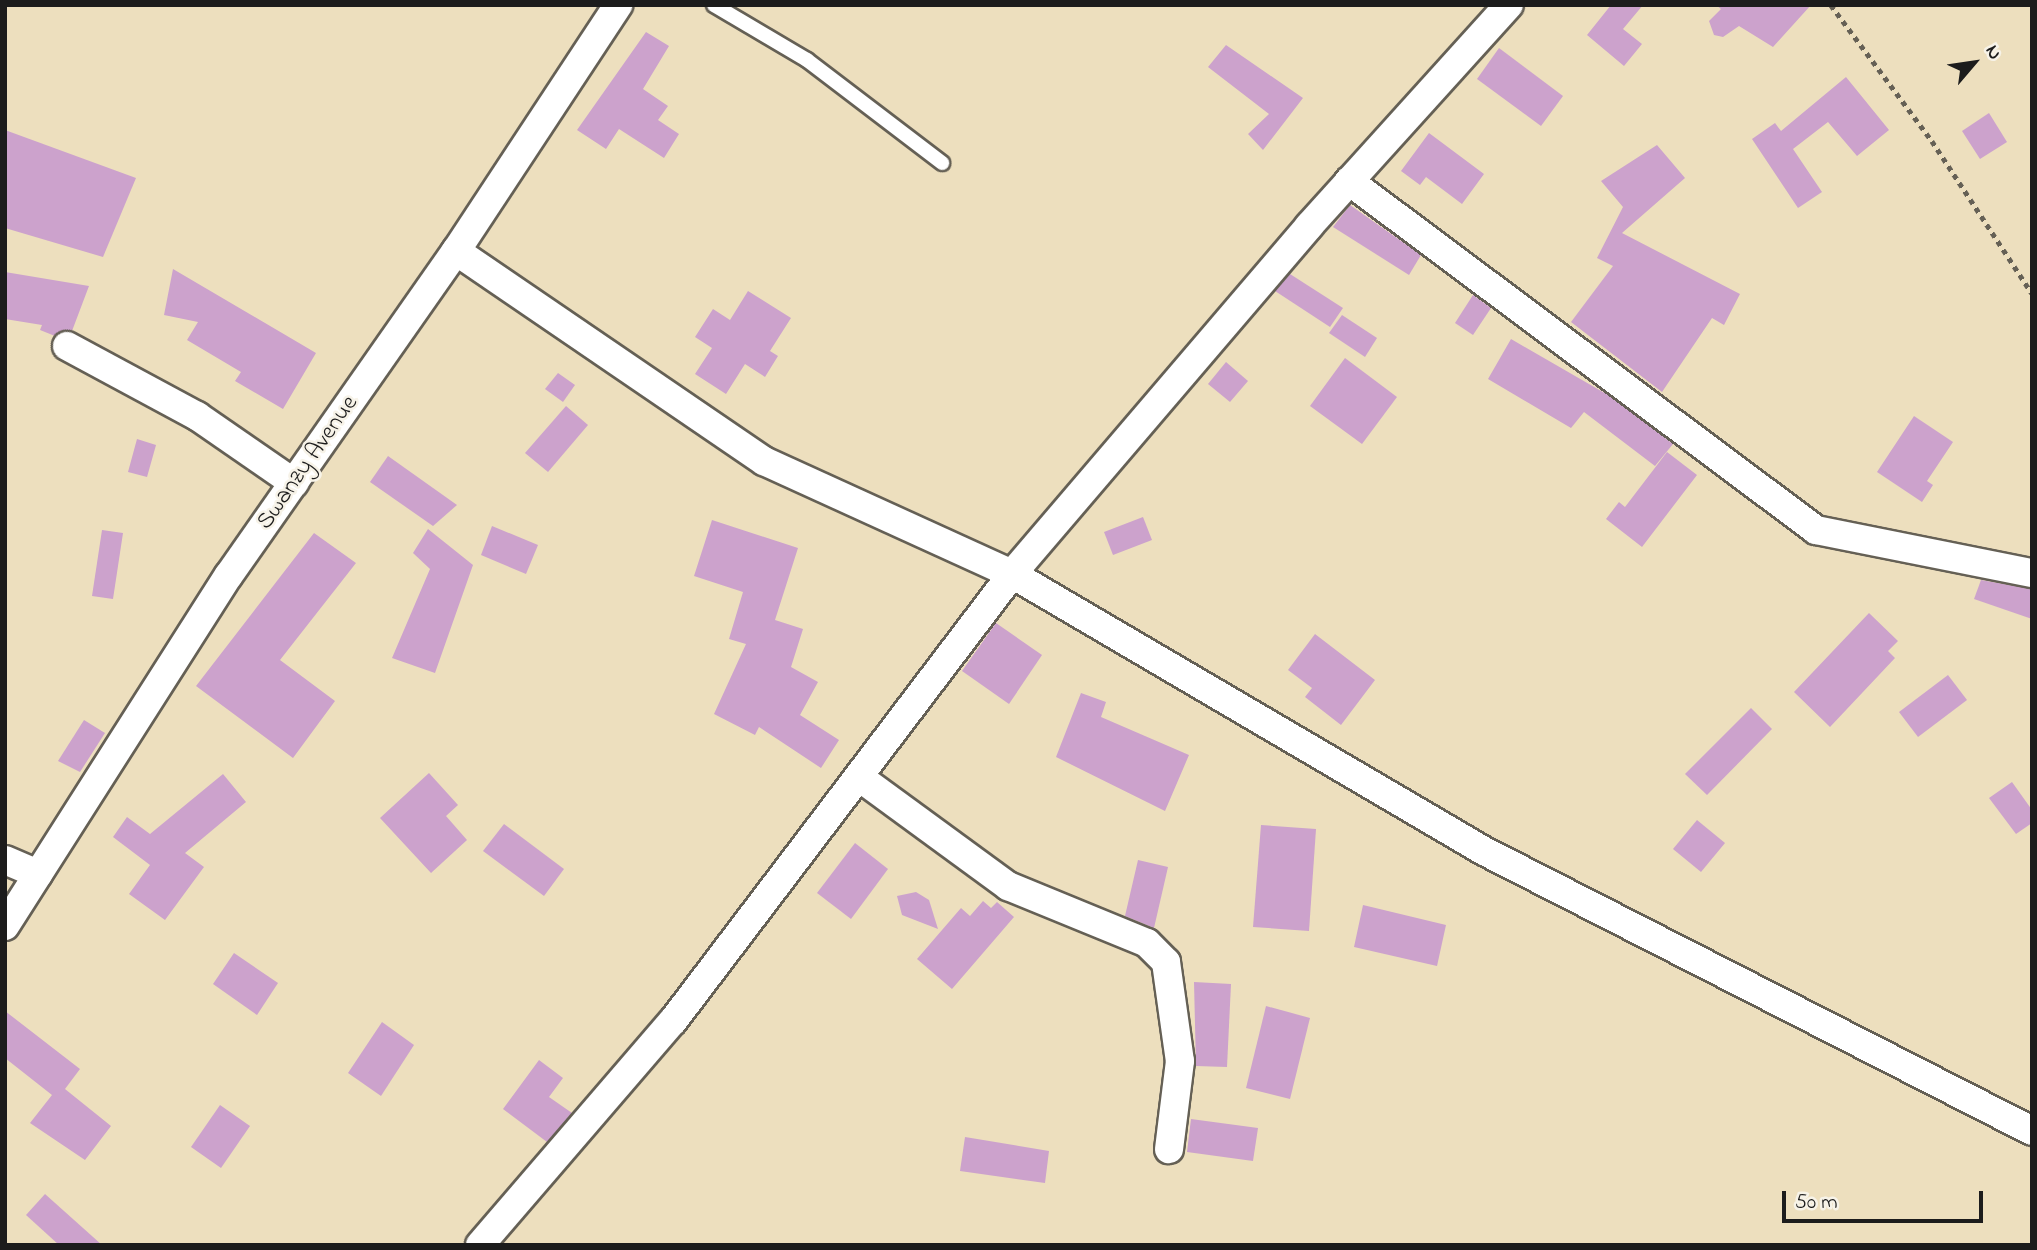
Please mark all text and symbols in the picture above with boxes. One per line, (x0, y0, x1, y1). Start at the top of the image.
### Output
north arrow (1939, 28, 2009, 98)
text: N (1978, 40, 2008, 65)
street label: Swanzy Avenue (251, 390, 365, 536)
scale bar (1785, 1176, 1986, 1220)
text: 50 m (1795, 1188, 1838, 1218)

